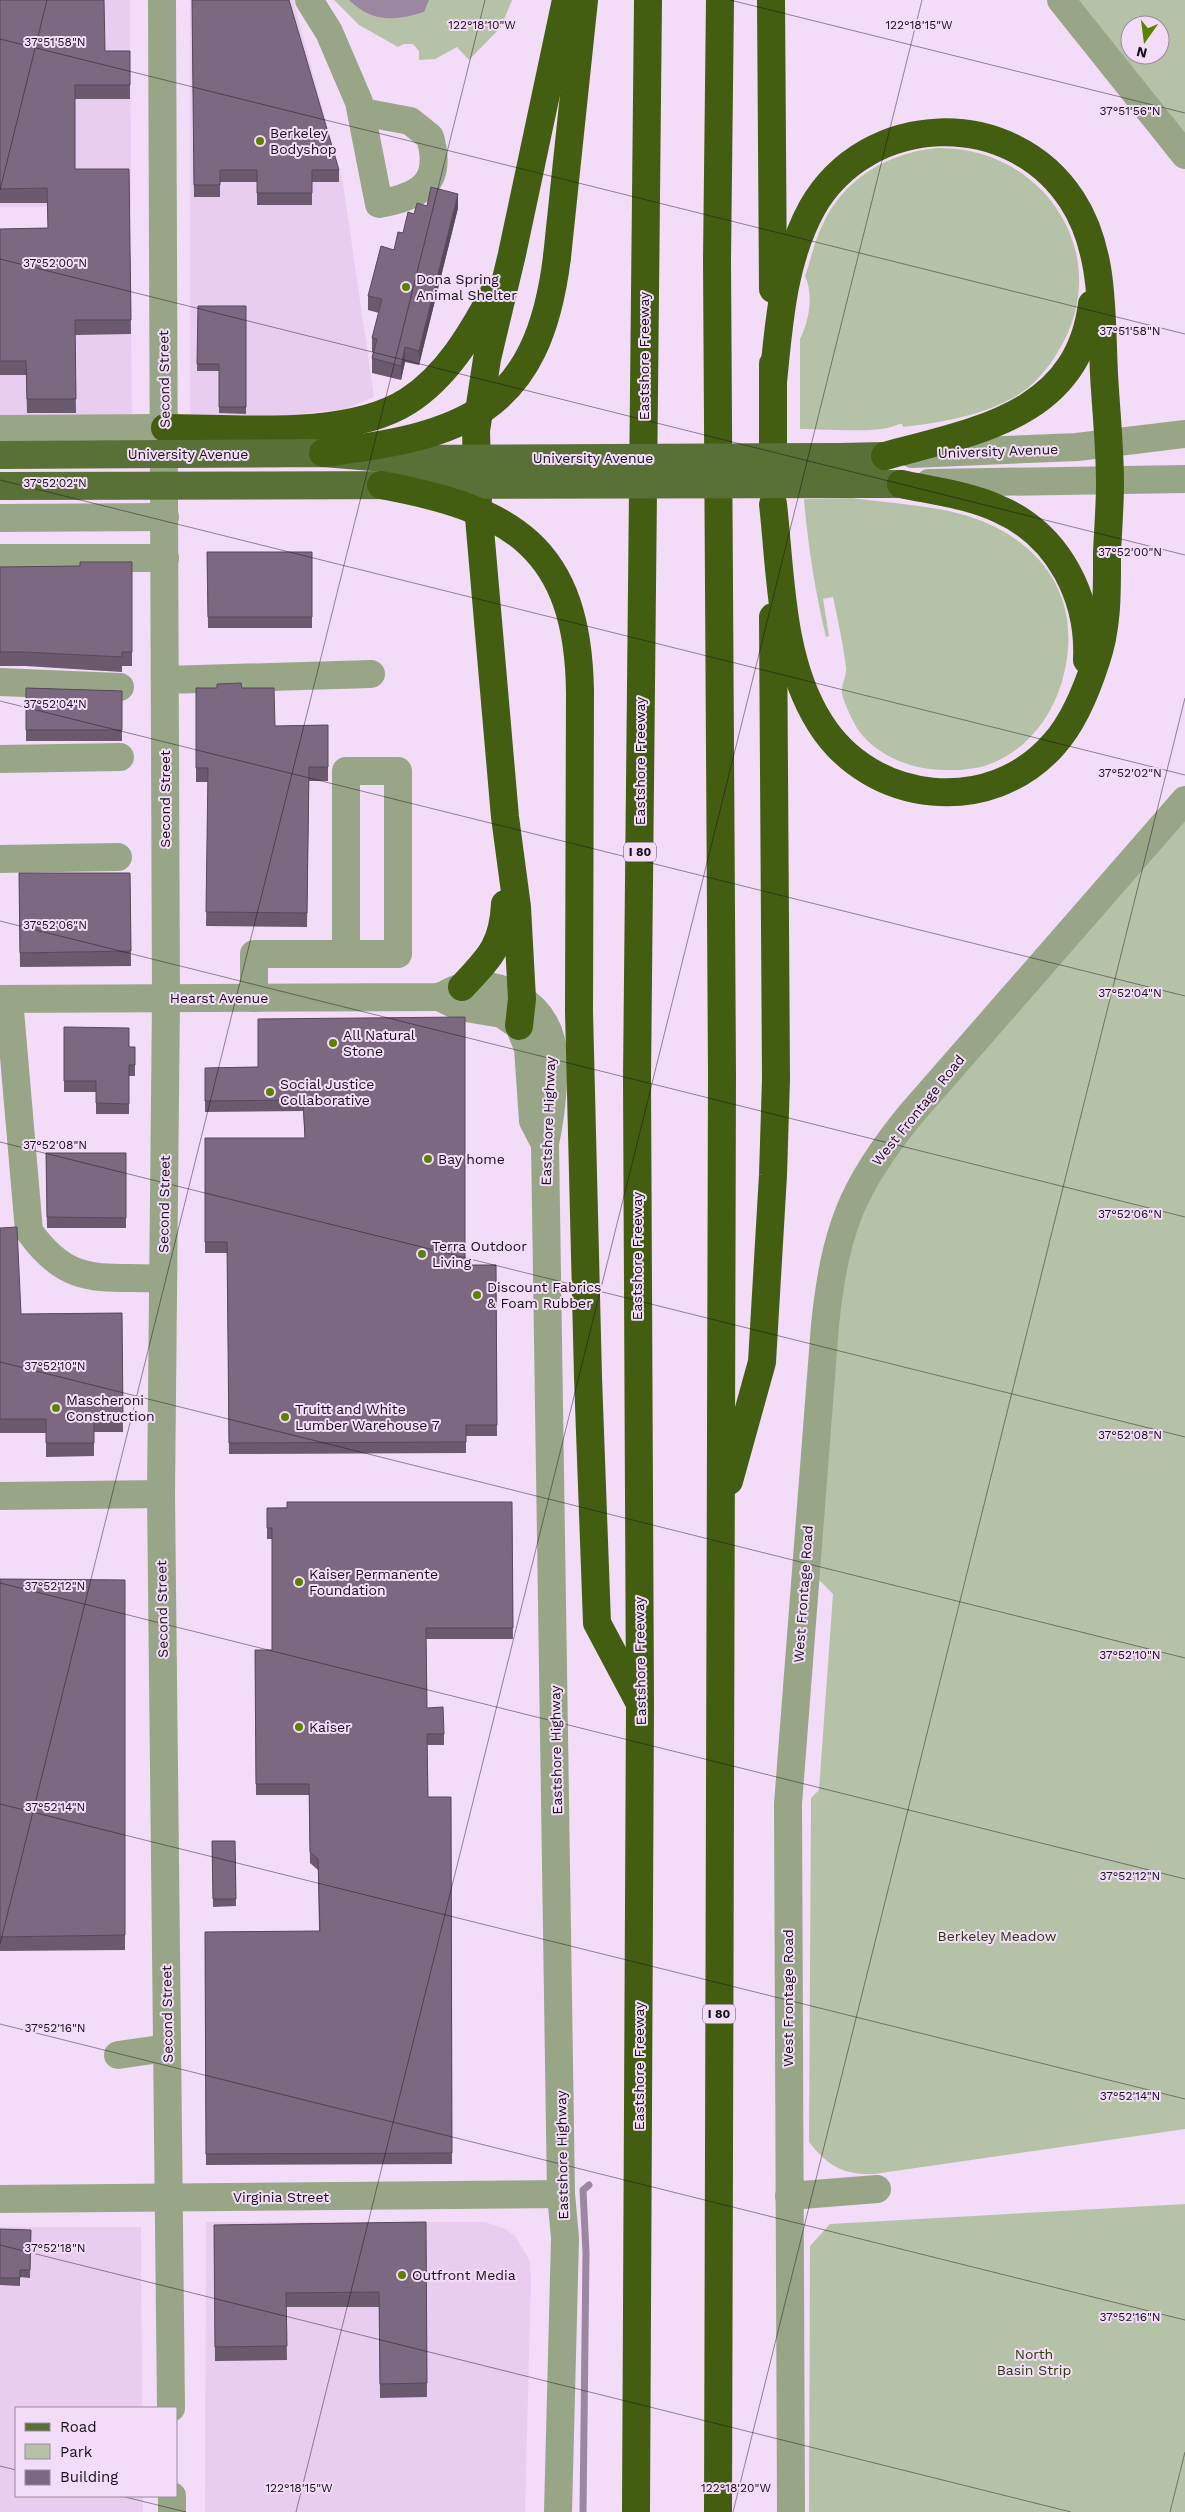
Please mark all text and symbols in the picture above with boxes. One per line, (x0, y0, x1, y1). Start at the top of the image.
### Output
north arrow (1120, 15, 1170, 65)
text: 122°18'10"W (448, 18, 516, 32)
text: 122°18'15"W (885, 18, 953, 32)
text: 37°51'58"N (24, 35, 86, 49)
text: N (1135, 44, 1149, 62)
text: 37°51'56"N (1099, 104, 1161, 118)
place label: Berkeley Bodyshop (270, 125, 337, 157)
marker: Berkeley Bodyshop (254, 135, 266, 147)
text: 37°52'00"N (23, 256, 87, 270)
place label: Dona Spring Animal Shelter (416, 271, 517, 303)
marker: Dona Spring Animal Shelter (400, 281, 412, 293)
street label: Eastshore Freeway (636, 291, 652, 420)
text: 37°51'58"N (1099, 324, 1161, 338)
street label: Second Street (155, 330, 173, 428)
street label: University Avenue (937, 441, 1059, 461)
street label: University Avenue (128, 446, 248, 462)
street label: University Avenue (533, 450, 653, 466)
text: 37°52'02"N (23, 476, 87, 490)
text: 37°52'00"N (1098, 545, 1162, 559)
street label: Eastshore Freeway (632, 696, 648, 825)
text: 37°52'04"N (23, 697, 87, 711)
street label: Second Street (157, 750, 173, 848)
text: 37°52'02"N (1098, 766, 1162, 780)
road number: I 80 (624, 842, 656, 862)
text: 37°52'06"N (23, 918, 87, 932)
text: 37°52'04"N (1098, 986, 1162, 1000)
street label: Hearst Avenue (170, 990, 268, 1006)
place label: All Natural Stone (343, 1027, 416, 1059)
marker: All Natural Stone (327, 1037, 339, 1049)
street label: West Frontage Road (868, 1051, 968, 1169)
street label: Eastshore Highway (538, 1055, 558, 1186)
place label: Social Justice Collaborative (280, 1076, 374, 1108)
marker: Social Justice Collaborative (264, 1086, 276, 1098)
text: 37°52'08"N (23, 1138, 87, 1152)
place label: Bay home (438, 1151, 505, 1167)
marker: Bay home (422, 1153, 434, 1165)
street label: Second Street (155, 1155, 173, 1253)
street label: Eastshore Freeway (629, 1191, 645, 1320)
text: 37°52'06"N (1098, 1207, 1162, 1221)
place label: Terra Outdoor Living (432, 1238, 527, 1270)
marker: Terra Outdoor Living (416, 1248, 428, 1260)
place label: Discount Fabrics & Foam Rubber (487, 1279, 601, 1311)
marker: Discount Fabrics & Foam Rubber (471, 1289, 483, 1301)
text: 37°52'10"N (24, 1359, 86, 1373)
place label: Mascheroni Construction (66, 1392, 155, 1424)
place label: Truitt and White Lumber Warehouse 7 (295, 1401, 440, 1433)
marker: Mascheroni Construction (50, 1402, 62, 1414)
marker: Truitt and White Lumber Warehouse 7 (279, 1411, 291, 1423)
text: 37°52'08"N (1098, 1428, 1162, 1442)
street label: West Frontage Road (790, 1525, 816, 1663)
street label: Second Street (153, 1560, 171, 1658)
place label: Kaiser Permanente Foundation (309, 1566, 438, 1598)
marker: Kaiser Permanente Foundation (293, 1576, 305, 1588)
text: 37°52'12"N (25, 1579, 85, 1593)
street label: Eastshore Freeway (631, 1596, 649, 1725)
text: 37°52'10"N (1099, 1648, 1161, 1662)
street label: Eastshore Highway (547, 1685, 565, 1815)
place label: Kaiser (309, 1719, 351, 1735)
marker: Kaiser (293, 1721, 305, 1733)
text: 37°52'14"N (25, 1800, 85, 1814)
text: 37°52'12"N (1100, 1869, 1160, 1883)
park label: Berkeley Meadow (938, 1928, 1057, 1944)
street label: West Frontage Road (780, 1929, 796, 2067)
street label: Second Street (158, 1965, 176, 2063)
street label: Eastshore Freeway (631, 2001, 647, 2130)
road number: I 80 (703, 2005, 735, 2024)
text: 37°52'16"N (24, 2021, 86, 2035)
text: 37°52'14"N (1100, 2089, 1160, 2103)
street label: Eastshore Highway (553, 2090, 571, 2220)
street label: Virginia Street (233, 2189, 329, 2205)
text: 37°52'18"N (24, 2241, 86, 2255)
place label: Outfront Media (412, 2267, 516, 2283)
marker: Outfront Media (396, 2269, 408, 2281)
text: 37°52'16"N (1099, 2310, 1161, 2324)
park label: North Basin Strip (997, 2346, 1071, 2378)
legend (15, 2407, 178, 2497)
text: Road (60, 2418, 97, 2436)
text: Park (60, 2443, 93, 2461)
text: Building (60, 2468, 118, 2486)
text: 122°18'15"W (265, 2481, 333, 2495)
text: 122°18'20"W (701, 2481, 771, 2495)

